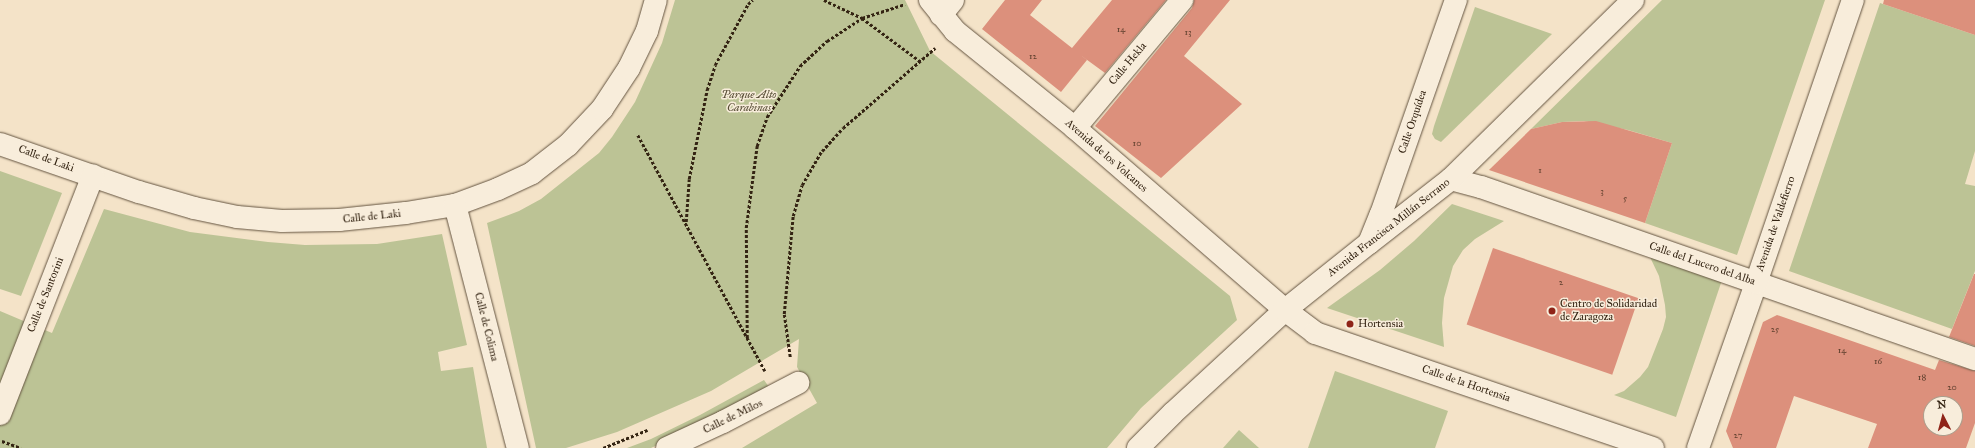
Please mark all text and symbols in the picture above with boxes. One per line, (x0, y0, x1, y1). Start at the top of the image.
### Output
house number: 14 (1117, 24, 1125, 34)
house number: 13 (1184, 27, 1192, 37)
street label: Calle Hekla (1106, 40, 1150, 88)
house number: 12 (1029, 51, 1037, 61)
street label: Calle Orquídea (1396, 88, 1430, 156)
park label: Parque Alto Carabinas (721, 89, 777, 115)
street label: Avenida de los Volcanes (1062, 117, 1150, 195)
house number: 10 (1133, 138, 1141, 148)
street label: Calle de Laki (16, 143, 76, 175)
house number: 1 (1538, 165, 1542, 175)
street label: Avenida de Valdefierro (1753, 175, 1799, 273)
street label: Avenida Francisca Millán Serrano (1325, 176, 1453, 280)
house number: 3 (1600, 186, 1604, 196)
house number: 5 (1623, 193, 1627, 203)
street label: Calle de Laki (342, 207, 402, 227)
street label: Calle del Lucero del Alba (1647, 240, 1757, 288)
street label: Calle de Santorini (25, 255, 67, 335)
house number: 2 (1559, 277, 1563, 287)
street label: Calle de Colima (471, 291, 501, 363)
place label: Centro de Solidaridad de Zaragoza (1560, 298, 1657, 324)
marker: Centro de Solidaridad de Zaragoza (1547, 306, 1557, 316)
place label: Hortensia (1358, 317, 1403, 331)
marker: Hortensia (1345, 319, 1355, 329)
house number: 25 (1771, 324, 1779, 334)
house number: 14 (1838, 345, 1846, 355)
house number: 16 (1874, 356, 1882, 366)
street label: Calle de la Hortensia (1420, 363, 1512, 405)
house number: 18 (1918, 372, 1926, 382)
house number: 20 (1947, 382, 1957, 392)
north arrow (1923, 396, 1963, 436)
street label: Calle de Milos (701, 397, 765, 437)
text: N (1936, 398, 1947, 412)
house number: 27 (1734, 430, 1742, 440)

